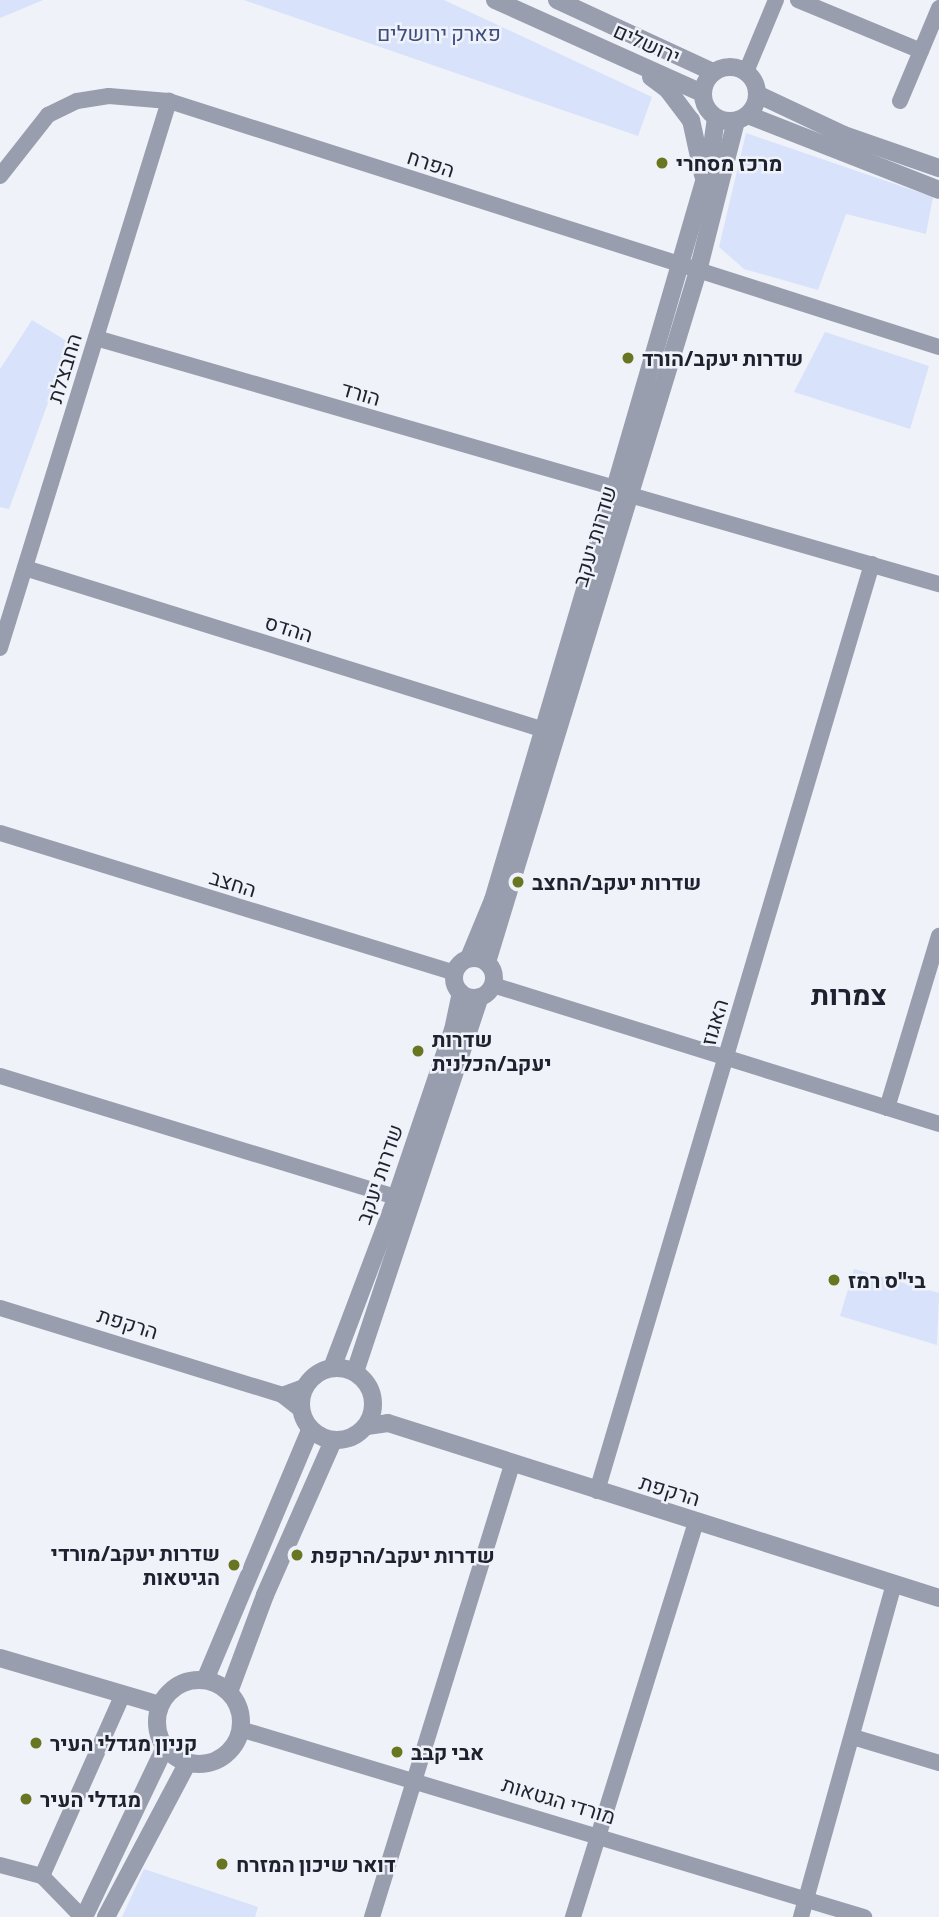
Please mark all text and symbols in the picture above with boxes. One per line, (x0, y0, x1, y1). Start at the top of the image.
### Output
street label: ירושלים (610, 17, 684, 69)
park label: פארק ירושלים (377, 20, 501, 46)
street label: הפרח (404, 144, 458, 182)
place label: מרכז מסחרי (676, 150, 782, 176)
marker: מרכז מסחרי (654, 155, 670, 171)
street label: החבצלת (41, 330, 87, 406)
place label: שדרות יעקב/הורד (642, 345, 803, 371)
marker: שדרות יעקב/הורד (620, 350, 636, 366)
street label: הורד (338, 375, 384, 411)
street label: שדרות יעקב (567, 483, 621, 589)
street label: ההדס (262, 609, 316, 647)
street label: החצב (207, 864, 259, 902)
place label: שדרות יעקב/החצב (532, 869, 701, 895)
marker: שדרות יעקב/החצב (510, 874, 526, 890)
district label: צמרות (811, 977, 887, 1011)
street label: האגוז (695, 996, 733, 1048)
place label: שדרות יעקב/הכלנית (432, 1026, 552, 1076)
marker: שדרות יעקב/הכלנית (410, 1043, 426, 1059)
street label: שדרות יעקב (350, 1121, 408, 1227)
place label: בי"ס רמז (848, 1267, 926, 1293)
marker: בי"ס רמז (826, 1272, 842, 1288)
street label: הרקפת (95, 1302, 161, 1344)
street label: הרקפת (637, 1469, 703, 1511)
place label: שדרות יעקב/מורדי הגיטאות (51, 1540, 220, 1590)
place label: שדרות יעקב/הרקפת (311, 1542, 495, 1568)
marker: שדרות יעקב/הרקפת (289, 1547, 305, 1563)
marker: שדרות יעקב/מורדי הגיטאות (226, 1557, 242, 1573)
place label: קניון מגדלי העיר (50, 1730, 197, 1756)
marker: קניון מגדלי העיר (28, 1735, 44, 1751)
place label: אבי קבב (411, 1739, 484, 1765)
marker: אבי קבב (389, 1744, 405, 1760)
street label: מורדי הגטאות (499, 1771, 619, 1829)
place label: מגדלי העיר (40, 1786, 141, 1812)
marker: מגדלי העיר (18, 1791, 34, 1807)
place label: דואר שיכון המזרח (236, 1851, 396, 1877)
marker: דואר שיכון המזרח (214, 1856, 230, 1872)

